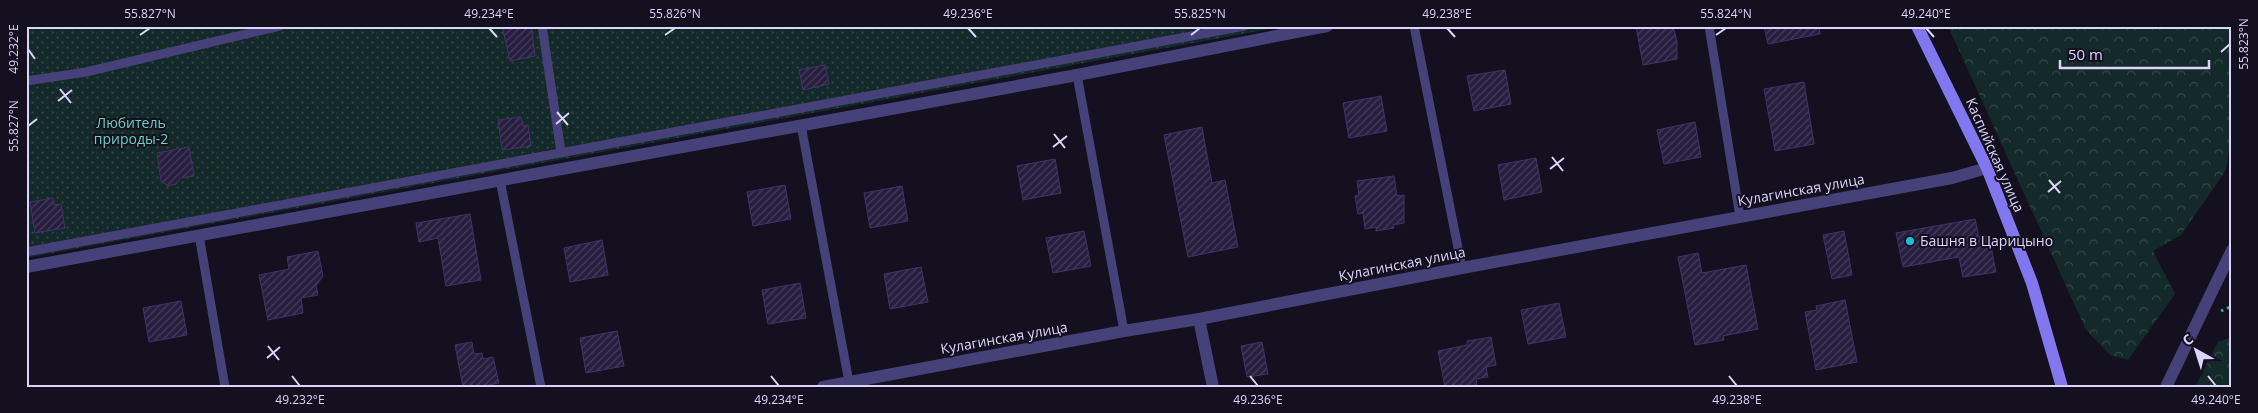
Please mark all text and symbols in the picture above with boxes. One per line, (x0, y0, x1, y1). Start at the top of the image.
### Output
text: 55.827°N (124, 5, 176, 22)
text: 49.234°E (464, 5, 514, 22)
text: 55.826°N (649, 5, 701, 22)
text: 49.236°E (943, 5, 993, 22)
text: 55.825°N (1174, 5, 1226, 22)
text: 49.238°E (1422, 5, 1472, 22)
text: 55.824°N (1700, 5, 1752, 22)
text: 49.240°E (1901, 5, 1951, 22)
text: 55.823°N (2235, 18, 2252, 70)
text: 49.232°E (5, 24, 22, 74)
scale bar (2060, 38, 2209, 70)
text: 50 m (2068, 44, 2103, 64)
street label: Каспийская улица (1962, 95, 2029, 215)
text: 55.827°N (5, 100, 22, 152)
park label: Любитель природы-2 (94, 113, 168, 148)
street label: Кулагинская улица (1736, 169, 1866, 210)
place label: Башня в Царицыно (1920, 231, 2053, 250)
marker: Башня в Царицыно (1904, 235, 1916, 247)
street label: Кулагинская улица (1337, 242, 1467, 285)
street label: Кулагинская улица (939, 317, 1069, 358)
north arrow (2170, 326, 2220, 376)
text: С (2178, 329, 2197, 350)
text: 49.232°E (275, 391, 325, 408)
text: 49.234°E (754, 391, 804, 408)
text: 49.236°E (1233, 391, 1283, 408)
text: 49.238°E (1712, 391, 1762, 408)
text: 49.240°E (2191, 391, 2241, 408)

